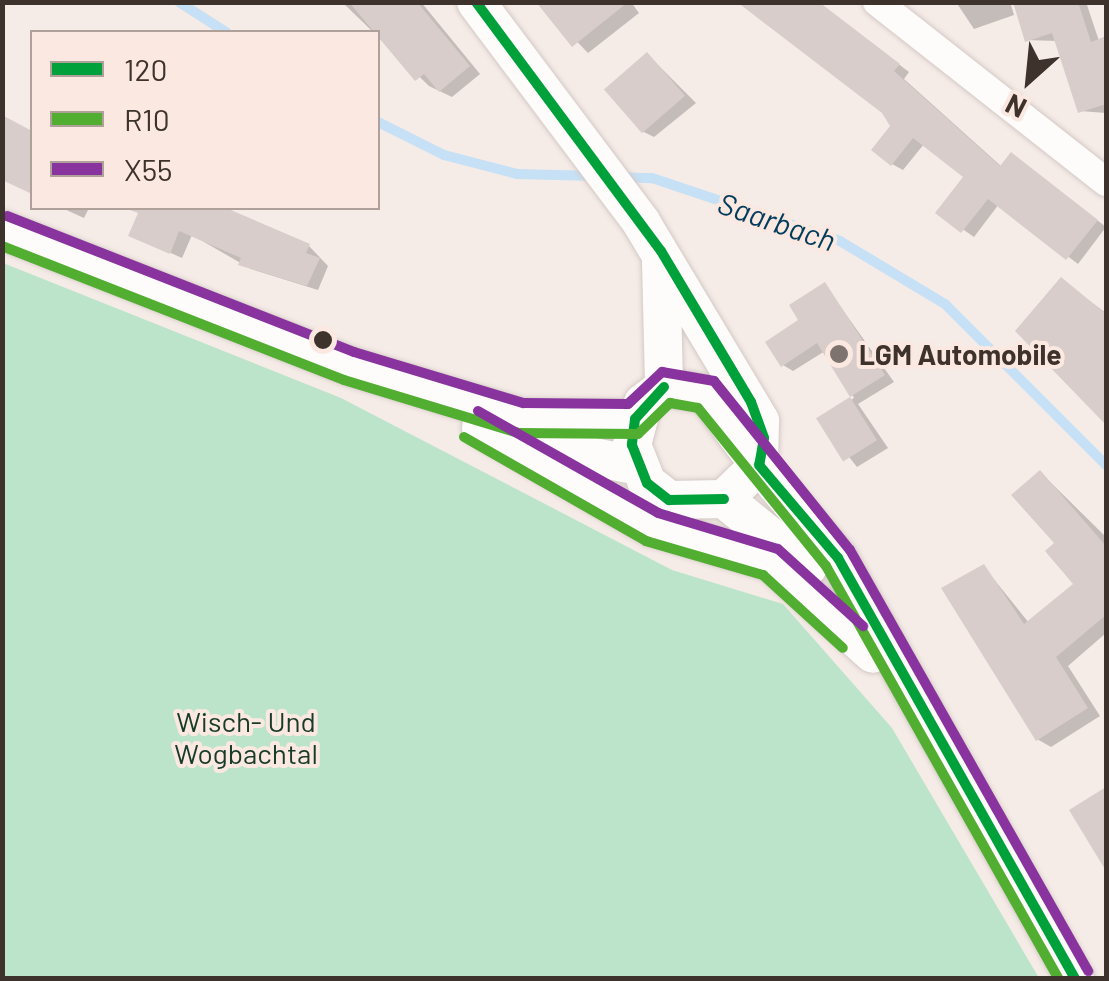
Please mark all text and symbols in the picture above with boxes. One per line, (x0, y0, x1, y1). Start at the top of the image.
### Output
legend (30, 30, 380, 210)
north arrow (979, 30, 1079, 130)
text: 120 (124, 51, 168, 87)
text: N (999, 87, 1031, 126)
text: R10 (124, 101, 170, 137)
text: X55 (124, 151, 173, 187)
water label: Saarbach (714, 184, 840, 258)
unlabelled marker (313, 330, 333, 350)
place label: LGM Automobile (859, 337, 1062, 371)
marker: LGM Automobile (828, 343, 850, 365)
park label: Wisch- Und Wogbachtal (174, 704, 318, 770)

